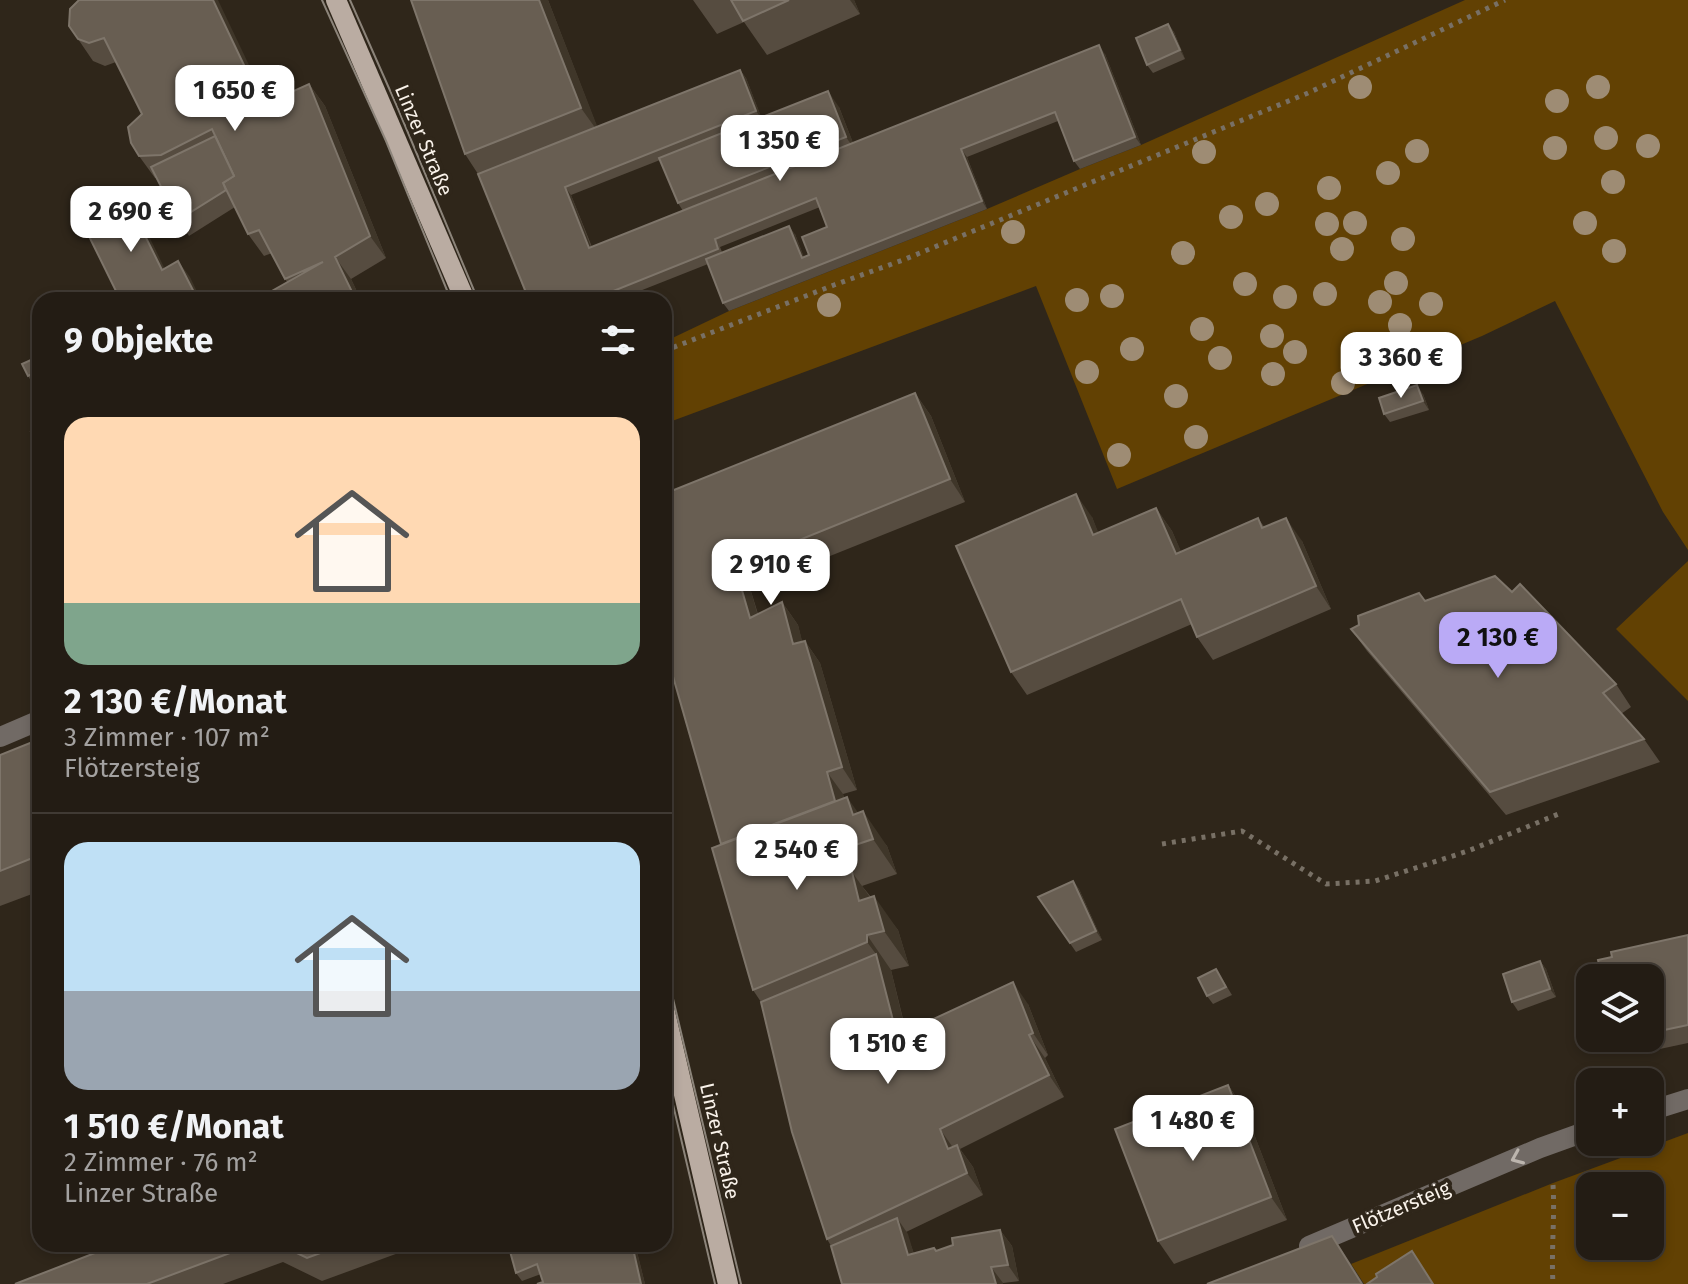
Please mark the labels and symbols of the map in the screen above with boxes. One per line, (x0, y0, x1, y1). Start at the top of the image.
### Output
pin: 1 650 € (161, 65, 309, 133)
street label: Linzer Straße (390, 81, 458, 199)
pin: 1 350 € (706, 115, 854, 183)
pin: 2 690 € (57, 186, 205, 254)
pin: 3 360 € (1327, 332, 1475, 400)
pin: 2 910 € (697, 539, 845, 607)
pin: 2 130 € (1424, 612, 1572, 680)
pin: 2 540 € (723, 824, 871, 892)
pin: 1 510 € (814, 1018, 962, 1086)
street label: Linzer Straße (695, 1081, 745, 1201)
pin: 1 480 € (1119, 1095, 1267, 1163)
one-way arrow (1511, 1148, 1525, 1165)
street label: Flötzersteig (1348, 1175, 1454, 1238)

